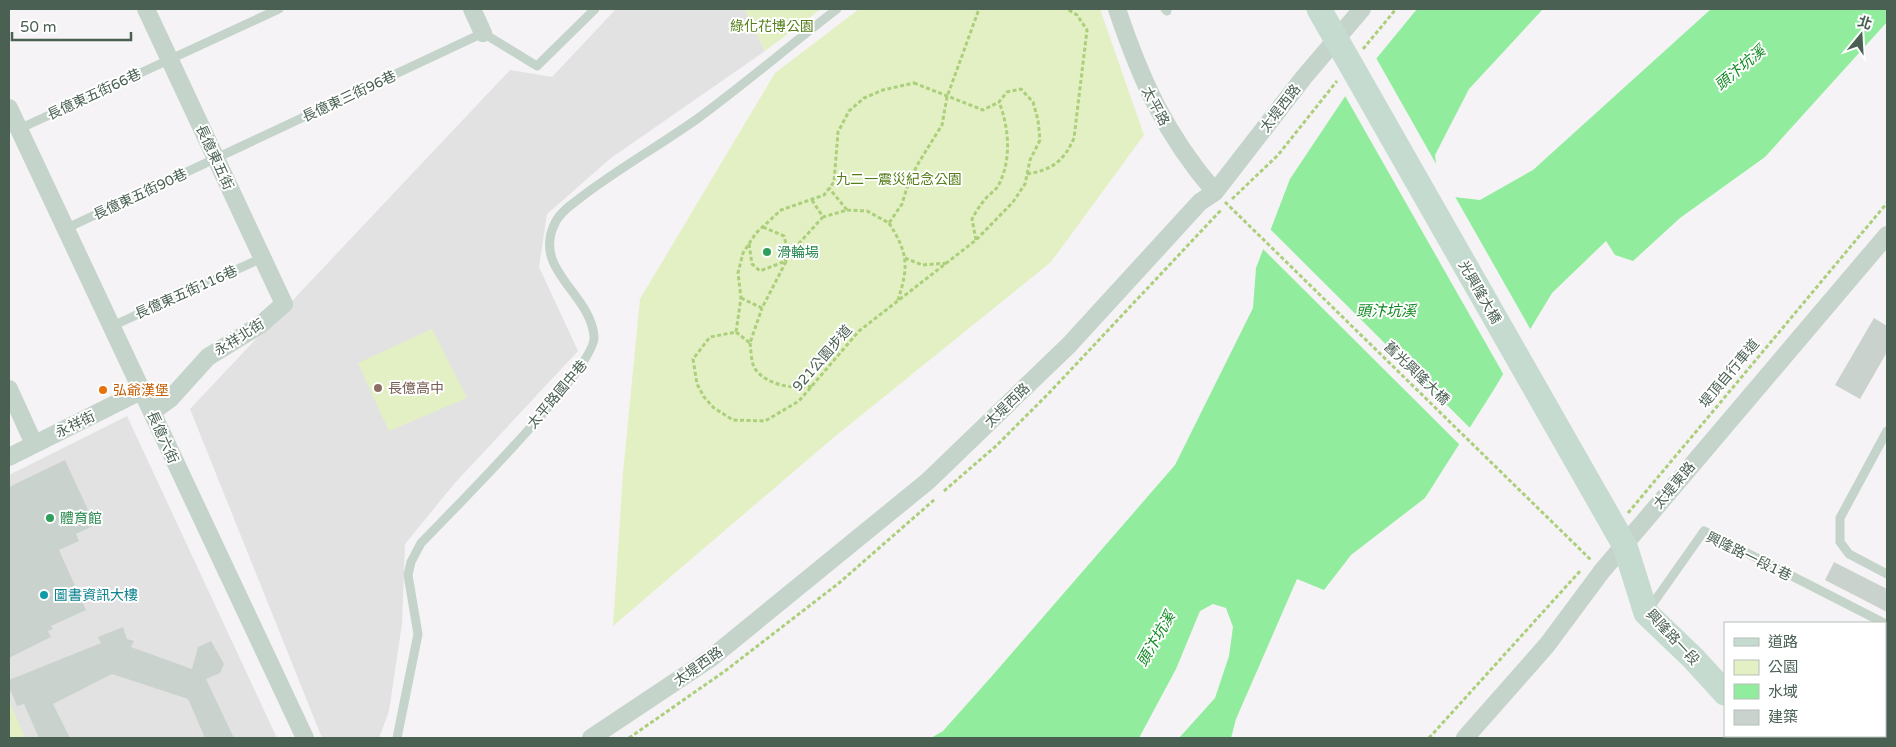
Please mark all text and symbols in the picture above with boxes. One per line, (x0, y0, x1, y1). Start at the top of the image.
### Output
scale bar (12, 10, 131, 42)
north arrow (1836, 10, 1886, 60)
text: 北 (1856, 13, 1874, 33)
text: 50 m (20, 18, 57, 36)
park label: 綠化花博公園 (730, 18, 814, 35)
water label: 頭汴坑溪 (1711, 41, 1770, 94)
street label: 長億東五街66巷 (45, 65, 144, 124)
street label: 長億東三街96巷 (300, 67, 399, 126)
street label: 太堤西路 (1256, 81, 1304, 136)
street label: 太平路 (1138, 84, 1173, 129)
street label: 長億東五街 (192, 122, 237, 193)
street label: 長億東五街90巷 (91, 165, 190, 224)
park label: 九二一震災紀念公園 (836, 171, 962, 188)
place label: 滑輪場 (777, 244, 819, 261)
marker: 滑輪場 (761, 246, 773, 258)
street label: 光興隆大橋 (1455, 258, 1504, 327)
street label: 長億東五街116巷 (132, 262, 240, 323)
water label: 頭汴坑溪 (1356, 302, 1418, 320)
street label: 永祥北街 (211, 315, 268, 359)
street label: 921公園步道 (789, 322, 856, 395)
street label: 堤頂自行車道 (1696, 336, 1763, 411)
street label: 舊光興隆大橋 (1381, 338, 1453, 409)
street label: 太平路國中巷 (524, 357, 591, 432)
place label: 長億高中 (388, 380, 444, 397)
street label: 太堤西路 (981, 380, 1033, 431)
place label: 弘爺漢堡 (113, 382, 169, 399)
marker: 長億高中 (372, 382, 384, 394)
marker: 弘爺漢堡 (97, 384, 109, 396)
street label: 永祥街 (53, 408, 98, 441)
street label: 長億六街 (143, 408, 182, 466)
street label: 太堤東路 (1650, 458, 1699, 512)
place label: 體育館 (60, 510, 102, 527)
marker: 體育館 (44, 512, 56, 524)
street label: 興隆路一段1巷 (1703, 528, 1794, 584)
place label: 圖書資訊大樓 (54, 587, 138, 604)
marker: 圖書資訊大樓 (38, 589, 50, 601)
street label: 興隆路一段 (1643, 606, 1703, 669)
water label: 頭汴坑溪 (1133, 607, 1180, 669)
legend (1724, 622, 1886, 737)
text: 道路 (1768, 633, 1798, 651)
street label: 太堤西路 (670, 643, 726, 689)
text: 公園 (1768, 658, 1798, 676)
text: 水域 (1768, 683, 1798, 701)
text: 建築 (1768, 708, 1798, 726)

